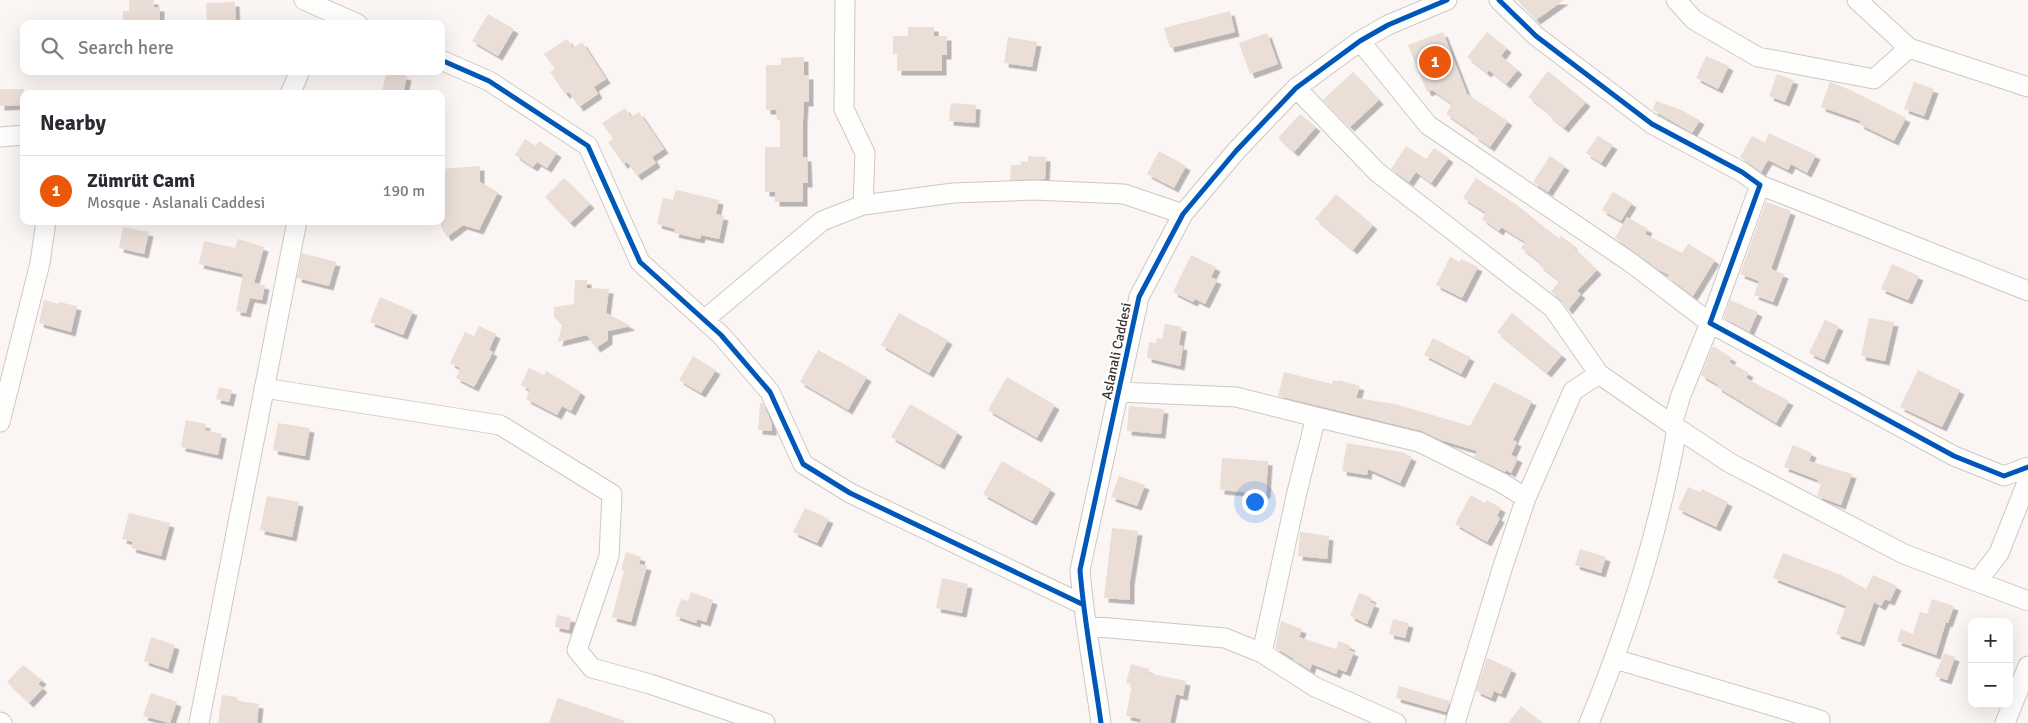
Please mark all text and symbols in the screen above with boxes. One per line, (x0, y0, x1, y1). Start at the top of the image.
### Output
search box (20, 20, 445, 75)
icon: search (38, 34, 66, 62)
text: Search here (78, 36, 174, 60)
pin: 1 (1419, 43, 1451, 81)
text: Nearby (40, 110, 106, 136)
text: Zümrüt Cami (87, 169, 195, 193)
text: 1 (52, 181, 60, 201)
text: 190 m (383, 181, 425, 201)
text: Mosque · Aslanali Caddesi (87, 193, 265, 213)
street label: Aslanali Caddesi (1098, 301, 1135, 401)
your location (1242, 489, 1268, 515)
map controls (1968, 618, 2013, 708)
button: + (1968, 618, 2013, 663)
button: − (1968, 663, 2013, 708)

